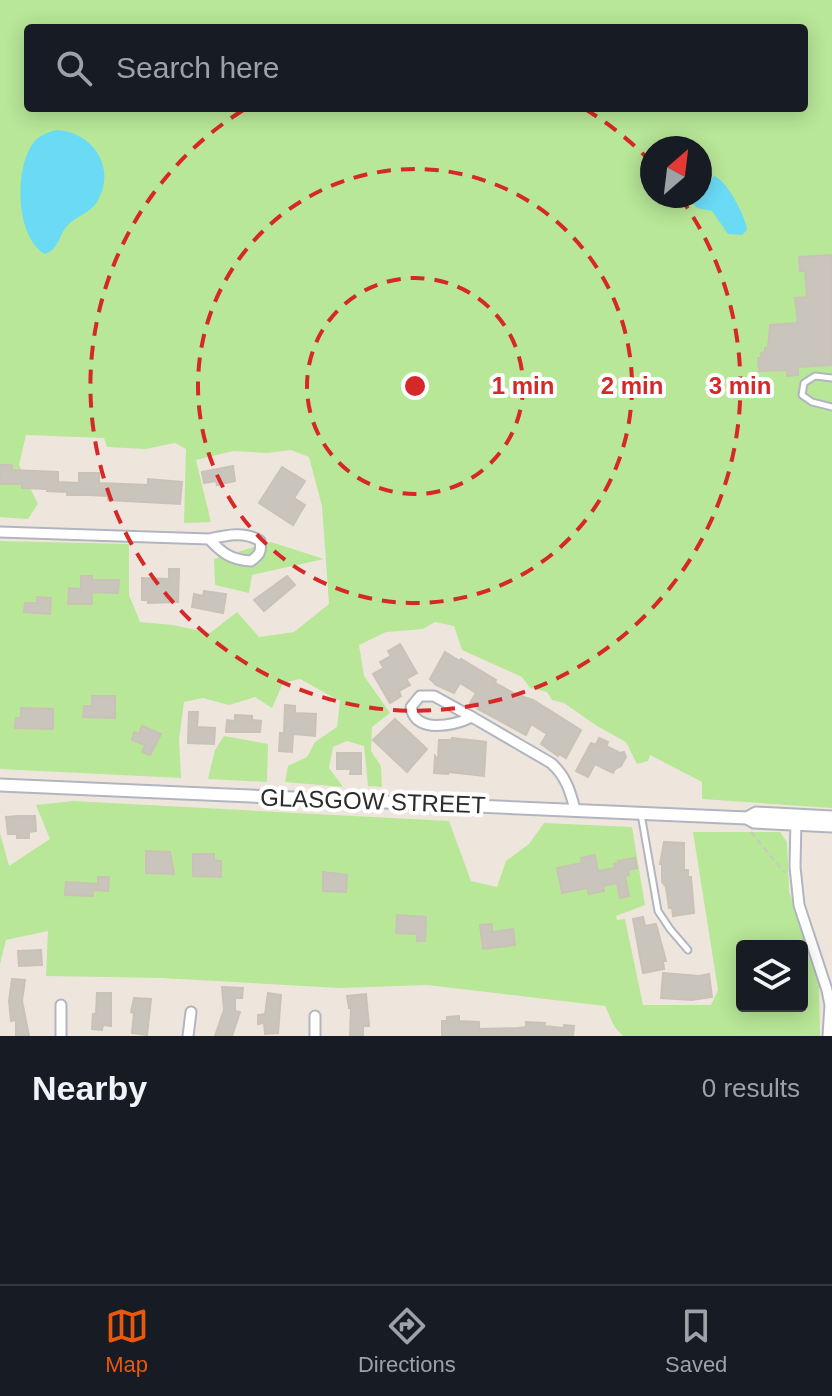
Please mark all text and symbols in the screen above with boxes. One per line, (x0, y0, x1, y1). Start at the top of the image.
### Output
search box (24, 24, 808, 112)
icon: search (52, 46, 96, 90)
text: Search here (116, 51, 279, 84)
north arrow (640, 136, 712, 208)
centre of rings (401, 372, 429, 400)
text: 1 min (492, 372, 554, 399)
text: 2 min (601, 372, 663, 399)
text: 3 min (709, 372, 771, 399)
street label: GLASGOW STREET (260, 784, 486, 818)
map controls (736, 940, 808, 1012)
button: layers (736, 940, 808, 1012)
text: Nearby (32, 1069, 147, 1107)
text: 0 results (702, 1073, 800, 1103)
tab: Map (105, 1304, 149, 1378)
tab: Directions (358, 1304, 456, 1378)
tab: Saved (665, 1304, 727, 1378)

